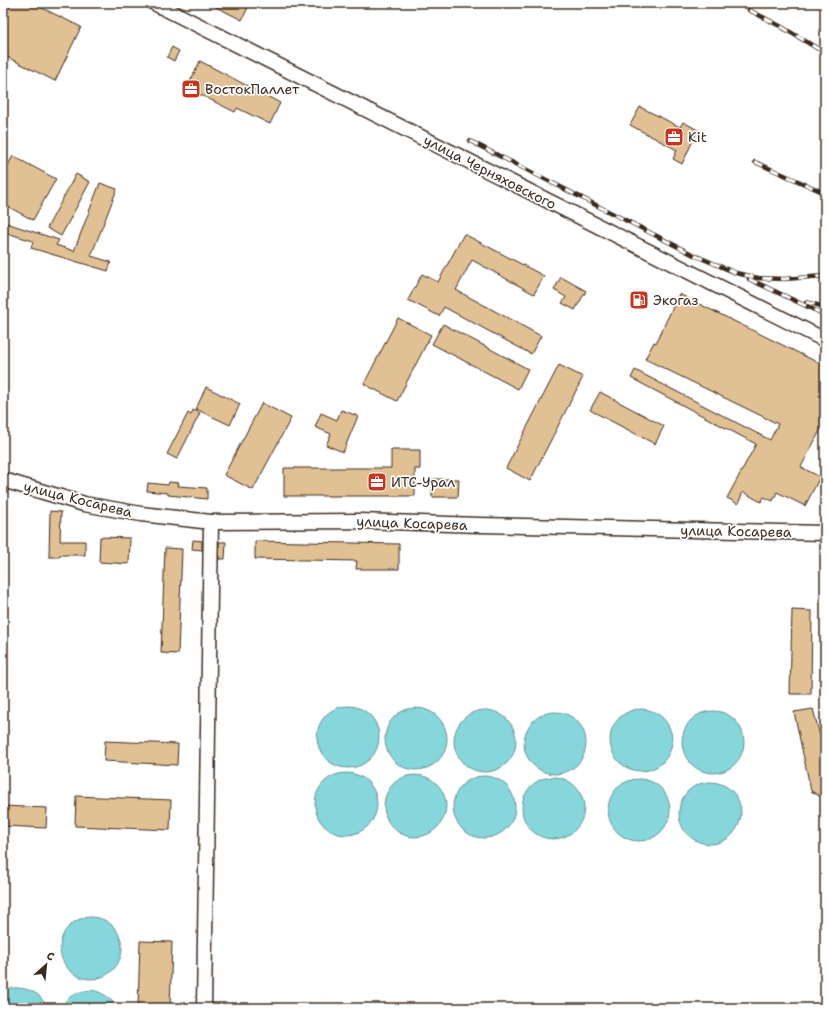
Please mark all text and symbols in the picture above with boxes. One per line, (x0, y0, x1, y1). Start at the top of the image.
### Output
office icon: ВостокПаллет (180, 78, 202, 100)
place label: ВостокПаллет (205, 80, 300, 98)
office icon: Kit (663, 126, 685, 148)
place label: Kit (688, 128, 707, 146)
street label: улица Черняховского (421, 131, 559, 213)
fuel station icon: Экогаз (628, 289, 650, 311)
place label: Экогаз (653, 291, 699, 309)
office icon: ИТС-Урал (366, 471, 388, 493)
place label: ИТС-Урал (391, 473, 455, 491)
street label: улица Косарева (22, 477, 134, 521)
street label: улица Косарева (356, 512, 468, 534)
street label: улица Косарева (680, 521, 792, 541)
north arrow (26, 945, 66, 985)
text: С (44, 948, 57, 965)

